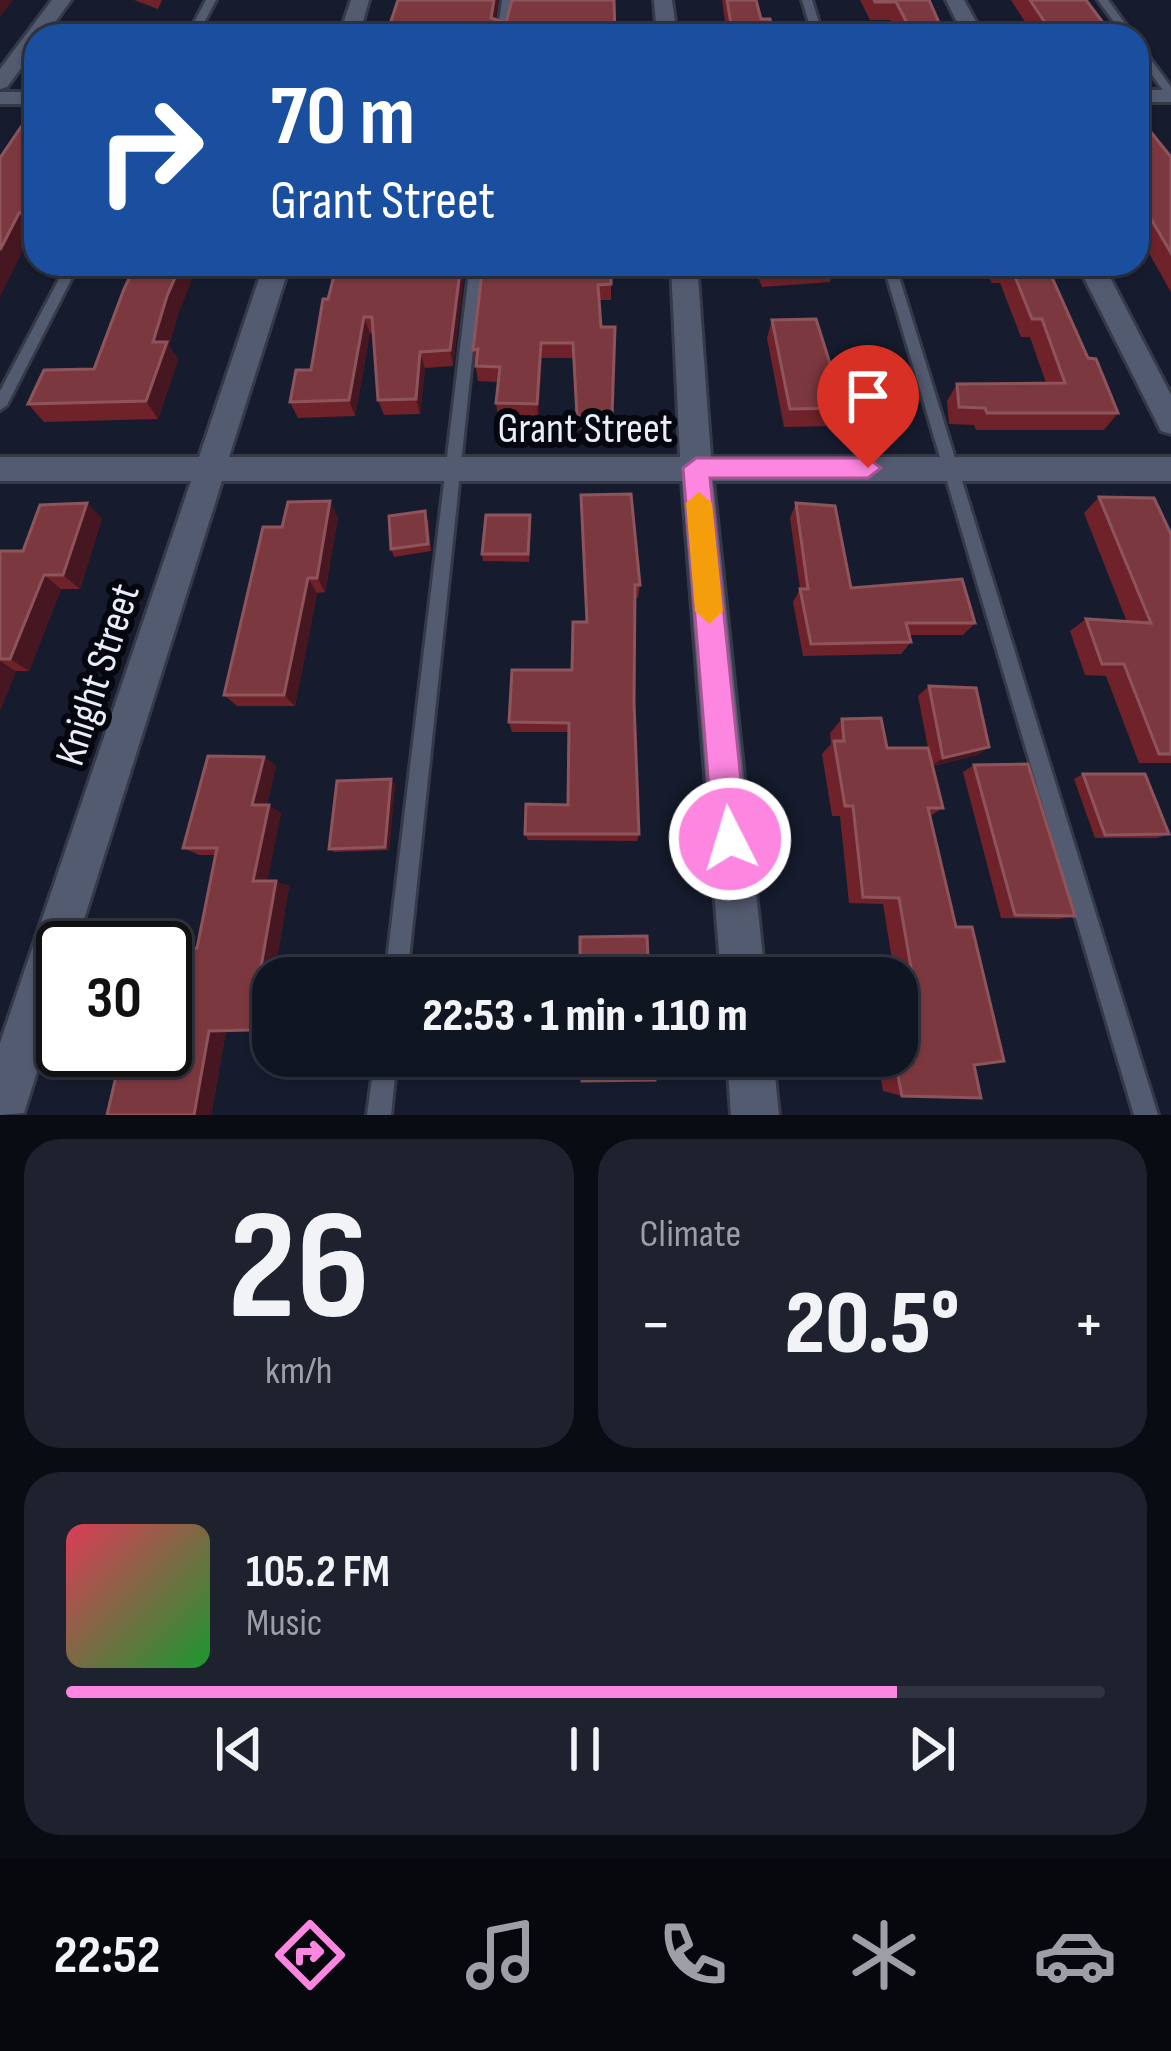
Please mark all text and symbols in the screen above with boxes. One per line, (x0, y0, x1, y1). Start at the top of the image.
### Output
text: 70 m (270, 67, 415, 168)
icon: right (72, 72, 228, 228)
text: Grant Street (270, 169, 495, 234)
pin (817, 345, 919, 468)
icon: arrive (835, 363, 901, 429)
street label: Grant Street (498, 404, 672, 455)
street label: Knight Street (45, 578, 152, 772)
position arrow (667, 776, 793, 902)
speed limit sign: 30 (36, 921, 192, 1077)
text: 22:53 · 1 min · 110 m (423, 989, 747, 1044)
text: 26 (228, 1176, 370, 1363)
text: Climate (640, 1211, 741, 1258)
text: 20.5° (785, 1271, 960, 1379)
text: − (640, 1286, 672, 1365)
text: + (1073, 1286, 1105, 1365)
text: km/h (265, 1348, 332, 1395)
text: 105.2 FM (246, 1545, 390, 1600)
text: Music (246, 1600, 322, 1647)
icon: previous (206, 1716, 272, 1782)
icon: pause (552, 1716, 618, 1782)
icon: next (899, 1716, 965, 1782)
icon: directions (268, 1913, 352, 1997)
icon: music (459, 1913, 543, 1997)
icon: phone (651, 1913, 735, 1997)
icon: climate (842, 1913, 926, 1997)
icon: car (1033, 1913, 1117, 1997)
text: 22:52 (54, 1923, 160, 1988)

